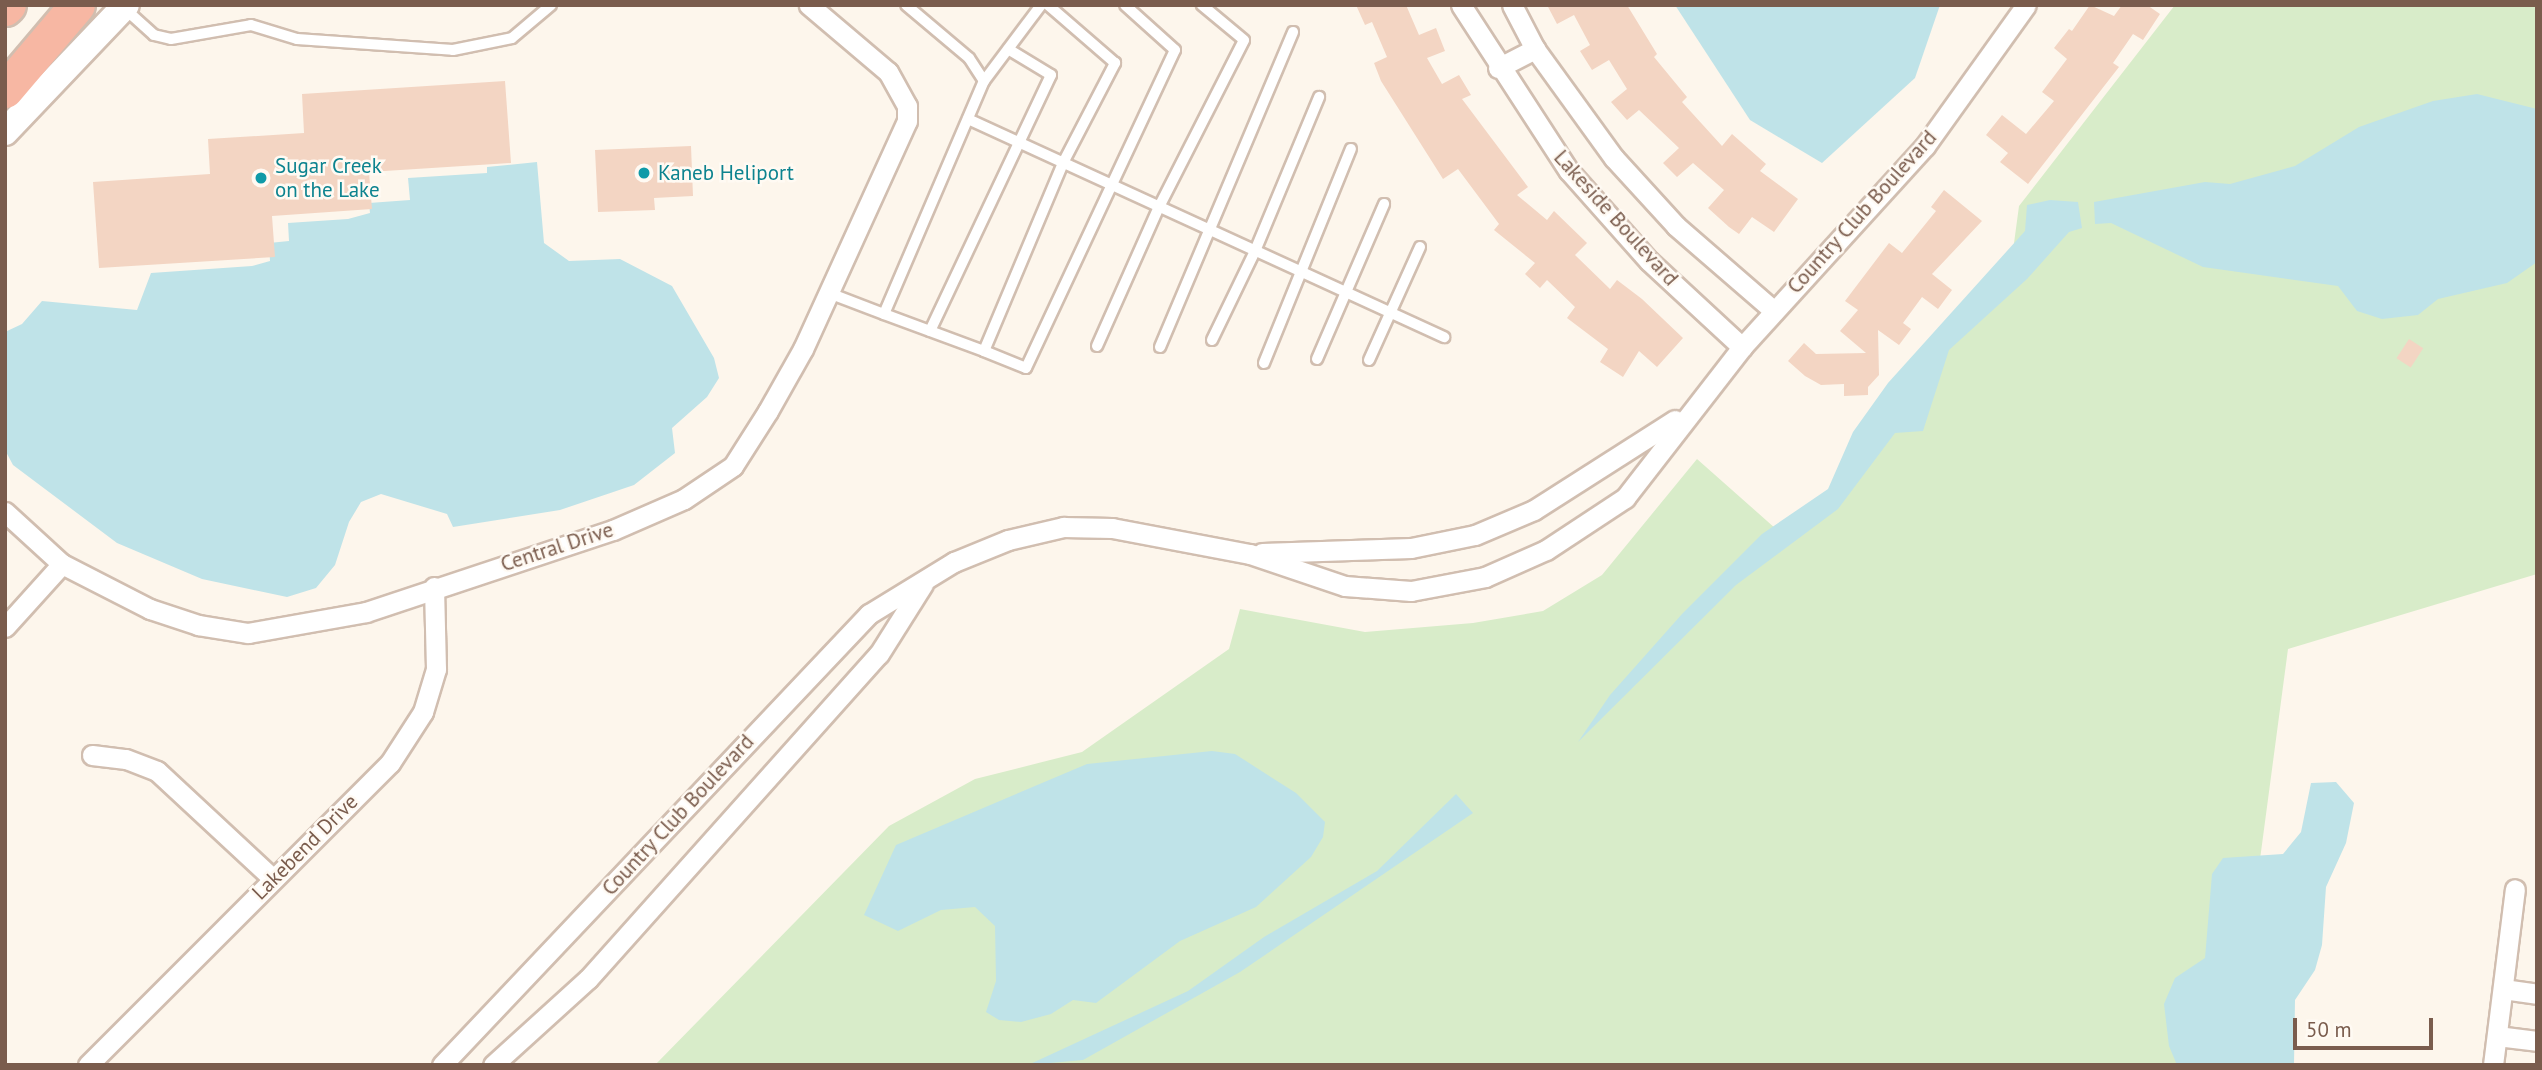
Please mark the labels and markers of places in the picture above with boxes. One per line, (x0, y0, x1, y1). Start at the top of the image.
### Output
place label: Sugar Creek on the Lake (275, 153, 382, 203)
place label: Kaneb Heliport (658, 160, 794, 186)
marker: Kaneb Heliport (636, 165, 652, 181)
marker: Sugar Creek on the Lake (253, 170, 269, 186)

